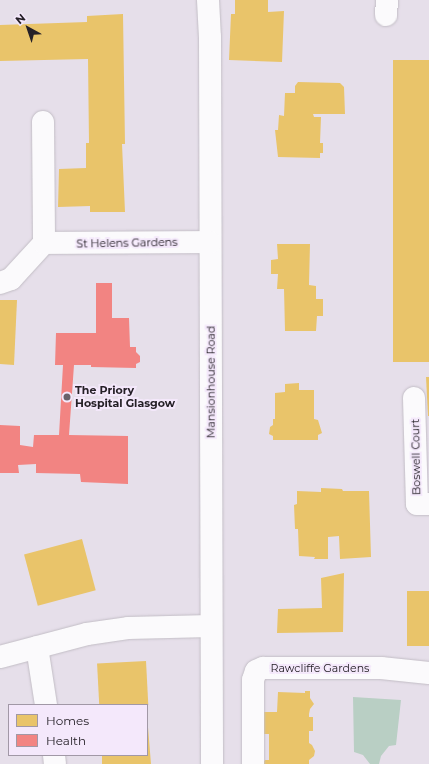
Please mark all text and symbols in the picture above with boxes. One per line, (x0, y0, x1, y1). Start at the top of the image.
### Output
north arrow (8, 8, 48, 48)
text: N (12, 11, 28, 27)
street label: St Helens Gardens (76, 236, 178, 250)
street label: Mansionhouse Road (204, 326, 218, 438)
place label: The Priory Hospital Glasgow (75, 384, 175, 410)
marker: The Priory Hospital Glasgow (62, 392, 72, 402)
street label: Boswell Court (409, 419, 423, 495)
street label: Rawcliffe Gardens (271, 661, 369, 675)
legend (8, 704, 148, 756)
text: Homes (46, 713, 89, 728)
text: Health (46, 733, 86, 748)

